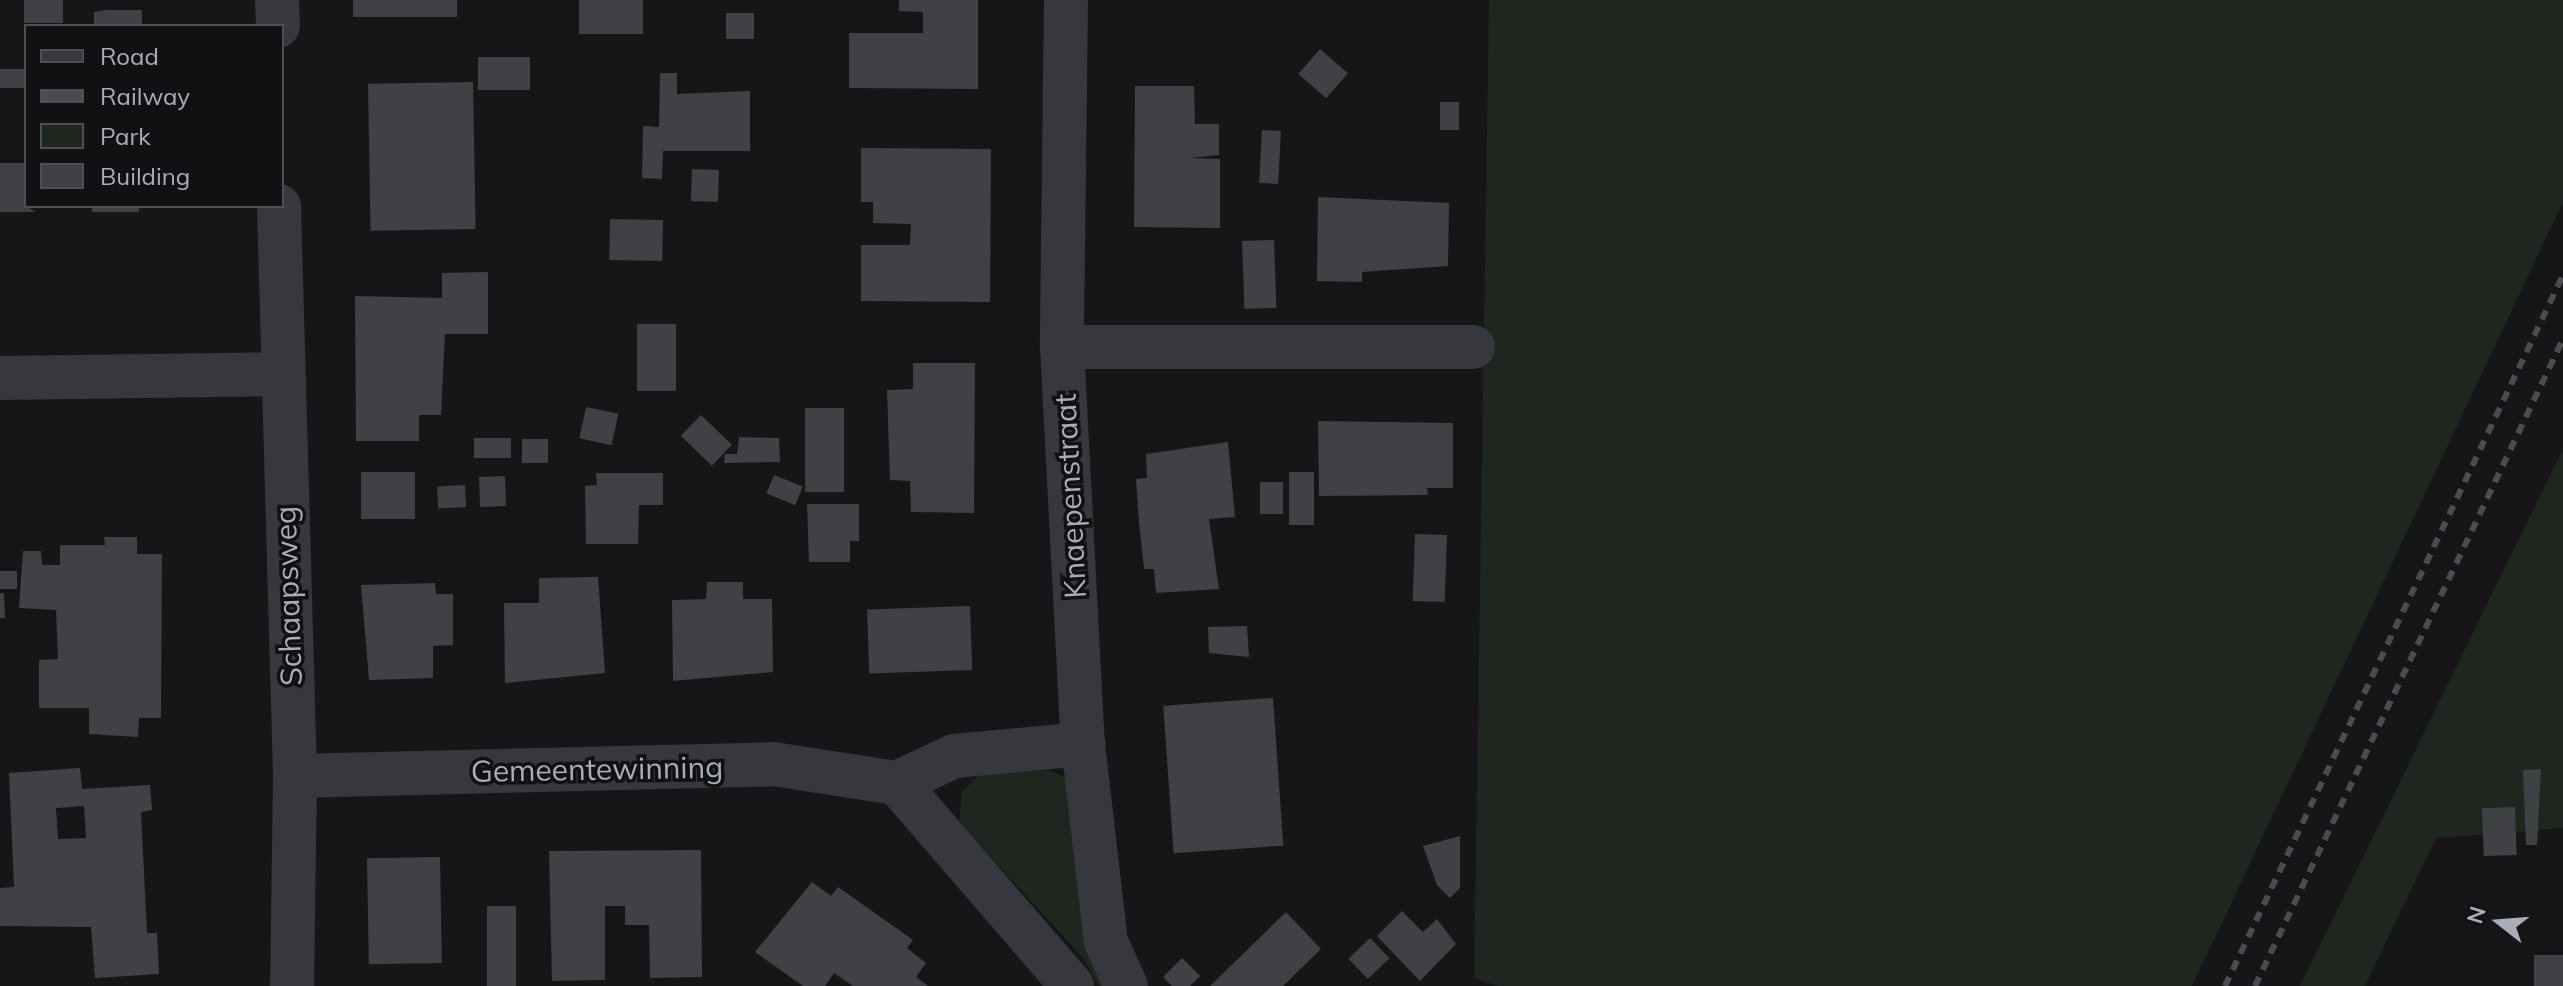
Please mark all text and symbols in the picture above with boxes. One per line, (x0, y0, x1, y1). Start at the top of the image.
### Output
legend (24, 24, 284, 208)
text: Road (100, 41, 159, 71)
text: Railway (100, 81, 190, 111)
text: Park (100, 121, 151, 151)
text: Building (100, 161, 190, 191)
street label: Knaepenstraat (1047, 393, 1093, 599)
street label: Schaapsweg (267, 505, 309, 687)
street label: Gemeentewinning (470, 749, 724, 789)
north arrow (2459, 882, 2539, 962)
text: N (2460, 903, 2492, 927)

